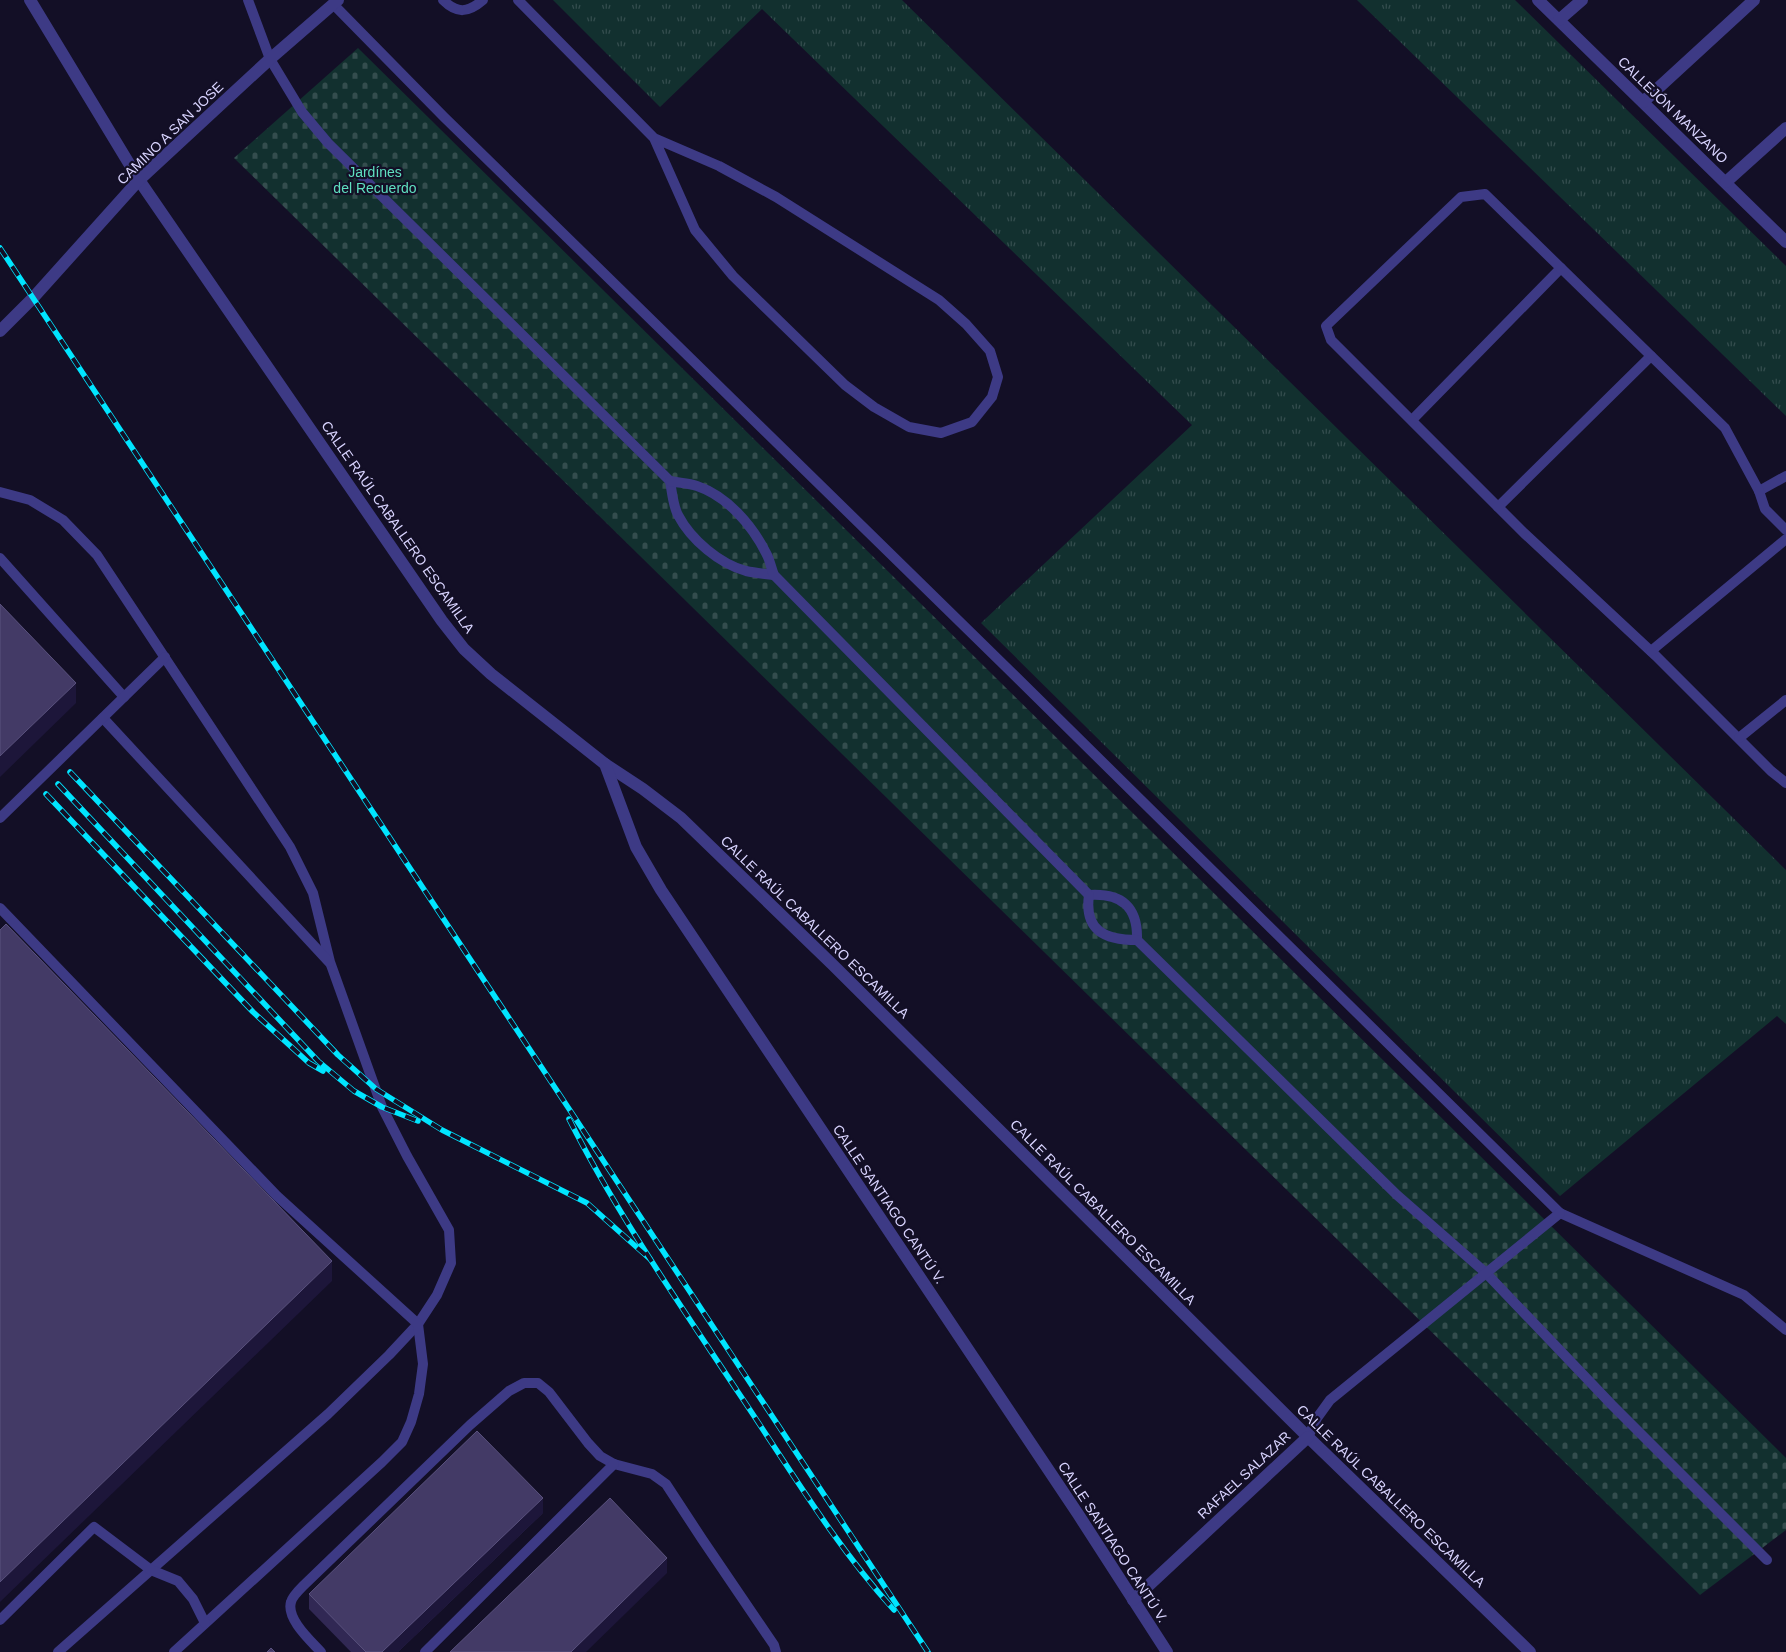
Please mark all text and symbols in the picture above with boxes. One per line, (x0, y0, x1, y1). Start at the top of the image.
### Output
street label: CALLEJÓN MANZANO (1615, 53, 1731, 167)
street label: CAMINO A SAN JOSE (114, 78, 226, 188)
park label: Jardínes del Recuerdo (333, 164, 417, 196)
street label: CALLE RAÚL CABALLERO ESCAMILLA (318, 418, 478, 637)
street label: CALLE RAÚL CABALLERO ESCAMILLA (718, 833, 913, 1022)
street label: CALLE RAÚL CABALLERO ESCAMILLA (1007, 1116, 1199, 1308)
street label: CALLE SANTIAGO CANTÚ V. (830, 1121, 948, 1287)
street label: CALLE RAÚL CABALLERO ESCAMILLA (1294, 1402, 1489, 1591)
street label: RAFAEL SALAZAR (1194, 1428, 1294, 1522)
street label: CALLE SANTIAGO CANTÚ V. (1055, 1459, 1171, 1625)

